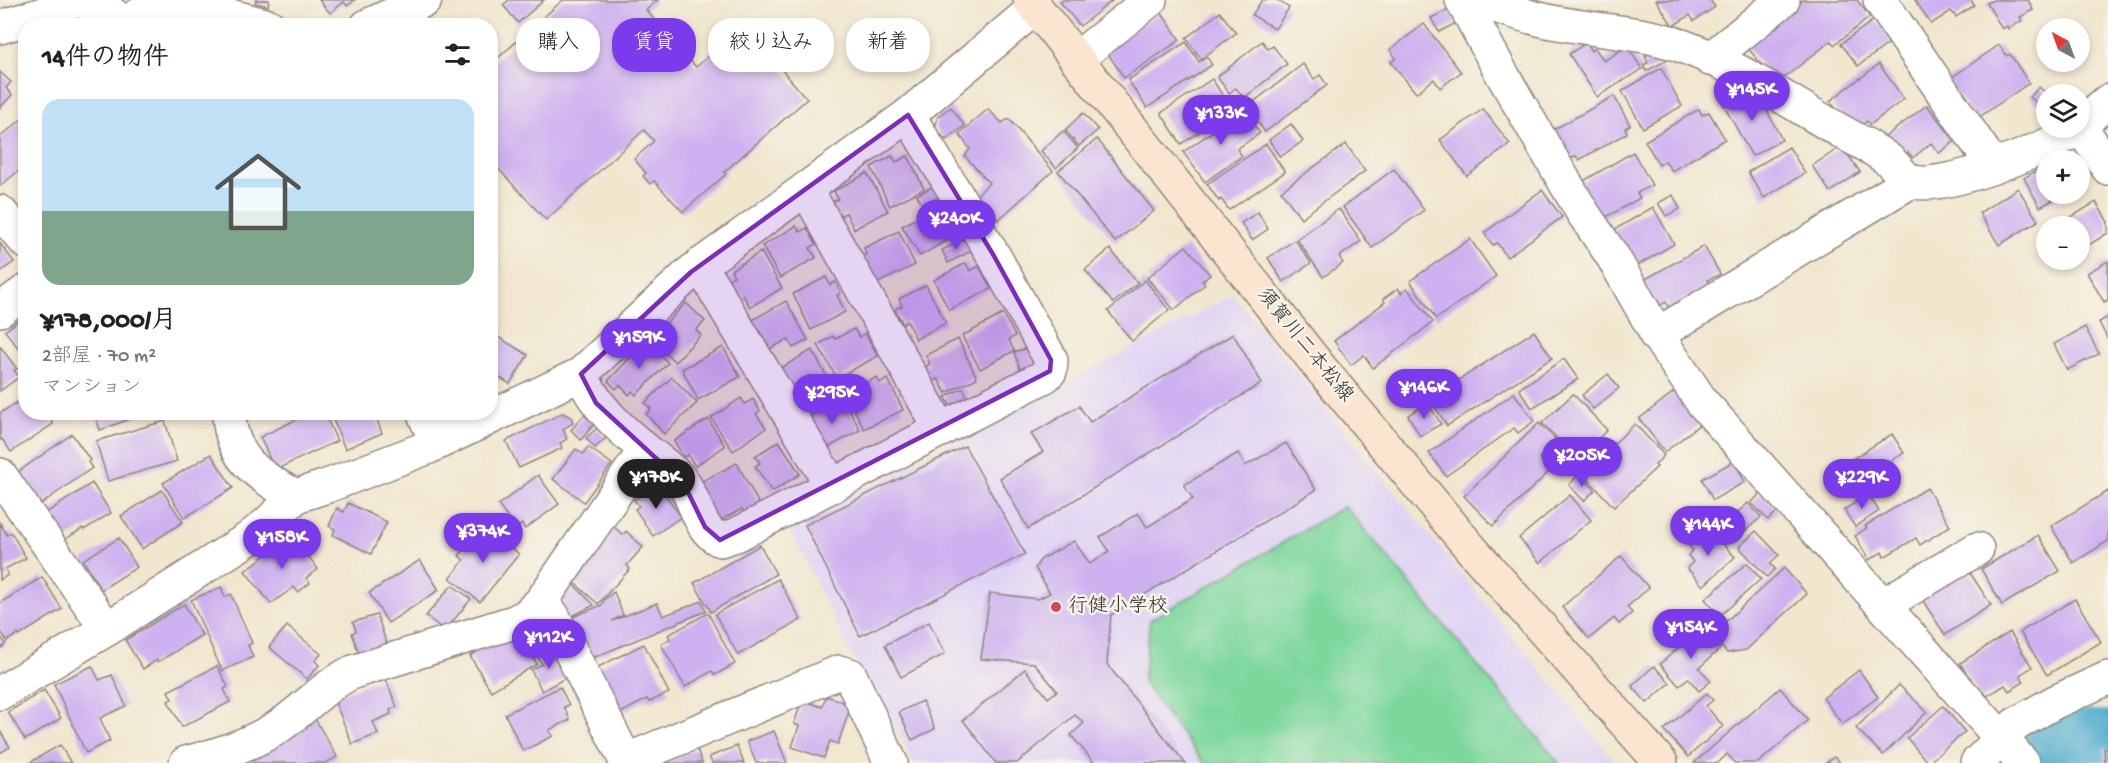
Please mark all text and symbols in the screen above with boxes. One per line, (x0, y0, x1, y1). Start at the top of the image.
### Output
chip: 購入 (516, 18, 600, 72)
chip: 賃貸 (612, 18, 696, 72)
chip: 絞り込み (708, 18, 834, 72)
chip: 新着 (846, 18, 930, 72)
north arrow (2036, 18, 2090, 72)
map controls (2036, 18, 2090, 270)
icon: filters (441, 38, 474, 71)
text: 14件の物件 (42, 44, 169, 75)
pin: ¥145K (1710, 71, 1794, 122)
text: ¥145K (1728, 79, 1776, 102)
button: layers (2036, 84, 2090, 138)
pin: ¥133K (1179, 95, 1263, 146)
text: ¥133K (1196, 103, 1246, 126)
icon: home (204, 138, 312, 246)
button: + (2036, 150, 2090, 204)
pin: ¥240K (914, 200, 998, 251)
text: ¥240K (931, 208, 981, 231)
button: − (2036, 216, 2090, 270)
street label: 須賀川二本松線 (1251, 283, 1359, 408)
text: ¥178,000/月 (42, 307, 177, 338)
pin: ¥159K (597, 319, 681, 370)
text: ¥159K (615, 327, 663, 350)
text: 2部屋 · 70 m² (42, 346, 156, 369)
pin: ¥146K (1382, 369, 1466, 420)
pin: ¥295K (790, 374, 874, 425)
text: マンション (42, 377, 141, 400)
text: ¥146K (1400, 377, 1448, 400)
text: ¥295K (807, 382, 857, 405)
pin: ¥205K (1540, 437, 1624, 488)
text: ¥205K (1556, 445, 1608, 468)
pin: ¥178K (614, 459, 698, 510)
pin: ¥229K (1820, 459, 1904, 510)
text: ¥178K (631, 467, 681, 490)
text: ¥229K (1837, 467, 1887, 490)
pin: ¥144K (1666, 506, 1750, 557)
pin: ¥374K (441, 513, 525, 564)
text: ¥144K (1684, 514, 1732, 537)
pin: ¥158K (240, 519, 324, 570)
text: ¥374K (458, 521, 508, 544)
text: ¥158K (257, 527, 307, 550)
place label: 行健小学校 (1068, 595, 1168, 619)
marker: 行健小学校 (1049, 600, 1063, 614)
pin: ¥154K (1649, 609, 1733, 660)
text: ¥154K (1667, 617, 1715, 640)
pin: ¥112K (507, 619, 591, 670)
text: ¥112K (526, 627, 572, 650)

